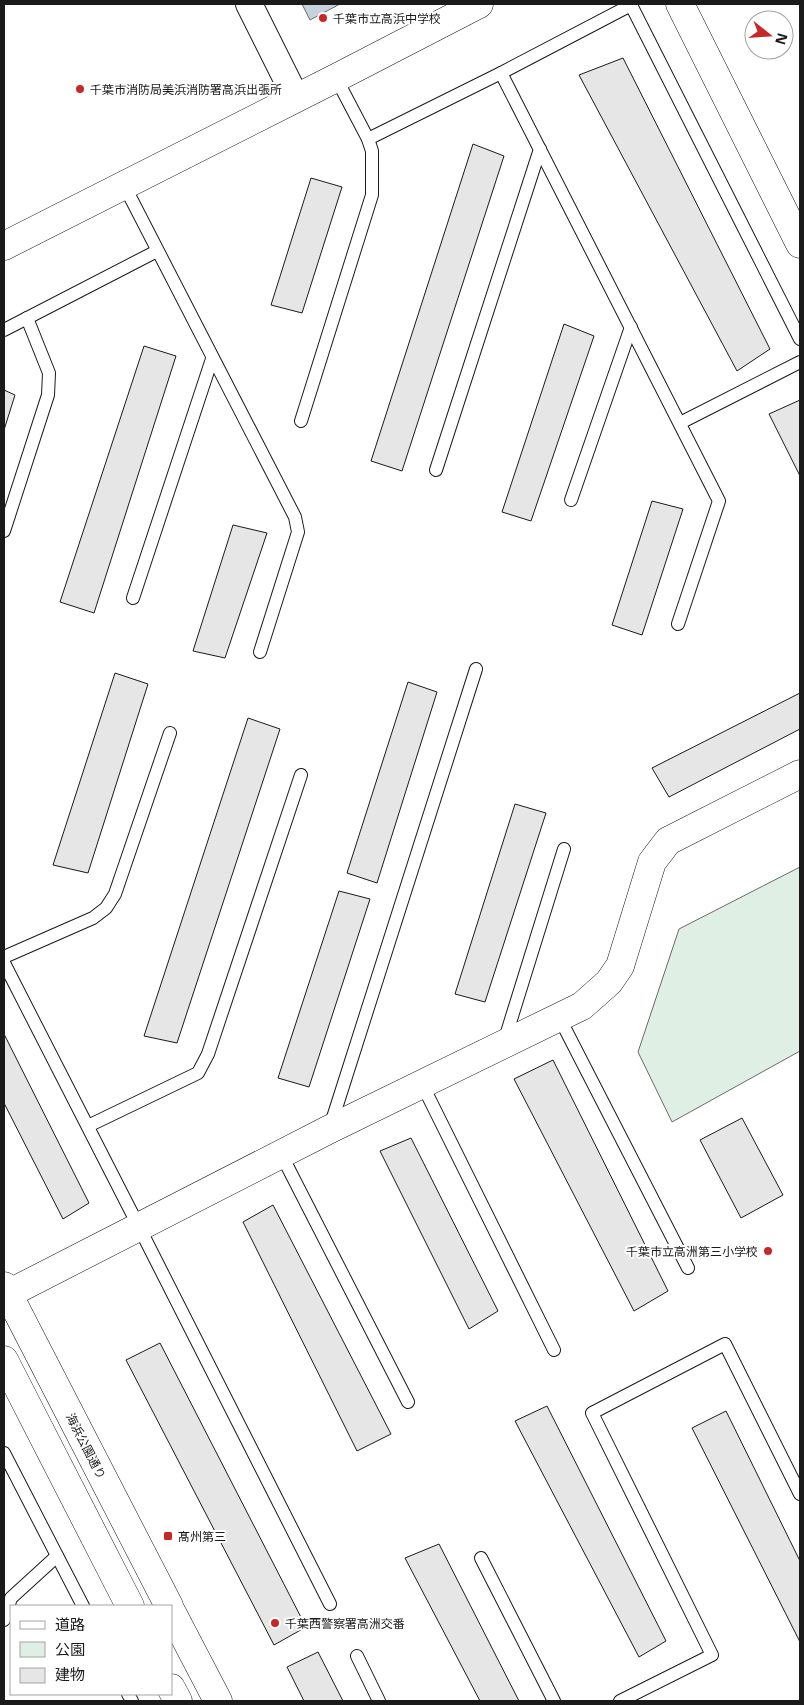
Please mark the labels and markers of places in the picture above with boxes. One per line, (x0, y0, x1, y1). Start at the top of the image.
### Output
place label: 千葉市立高浜中学校 (333, 10, 441, 27)
marker: 千葉市立高浜中学校 (317, 12, 329, 24)
place label: 千葉市消防局美浜消防署高浜出張所 (90, 81, 282, 98)
marker: 千葉市消防局美浜消防署高浜出張所 (74, 83, 86, 95)
place label: 千葉市立高洲第三小学校 (626, 1243, 758, 1260)
marker: 千葉市立高洲第三小学校 (762, 1245, 774, 1257)
place label: 髙州第三 (178, 1528, 226, 1545)
marker: 髙州第三 (162, 1530, 174, 1542)
place label: 千葉西警察署高洲交番 (285, 1615, 405, 1632)
marker: 千葉西警察署高洲交番 (269, 1617, 281, 1629)

